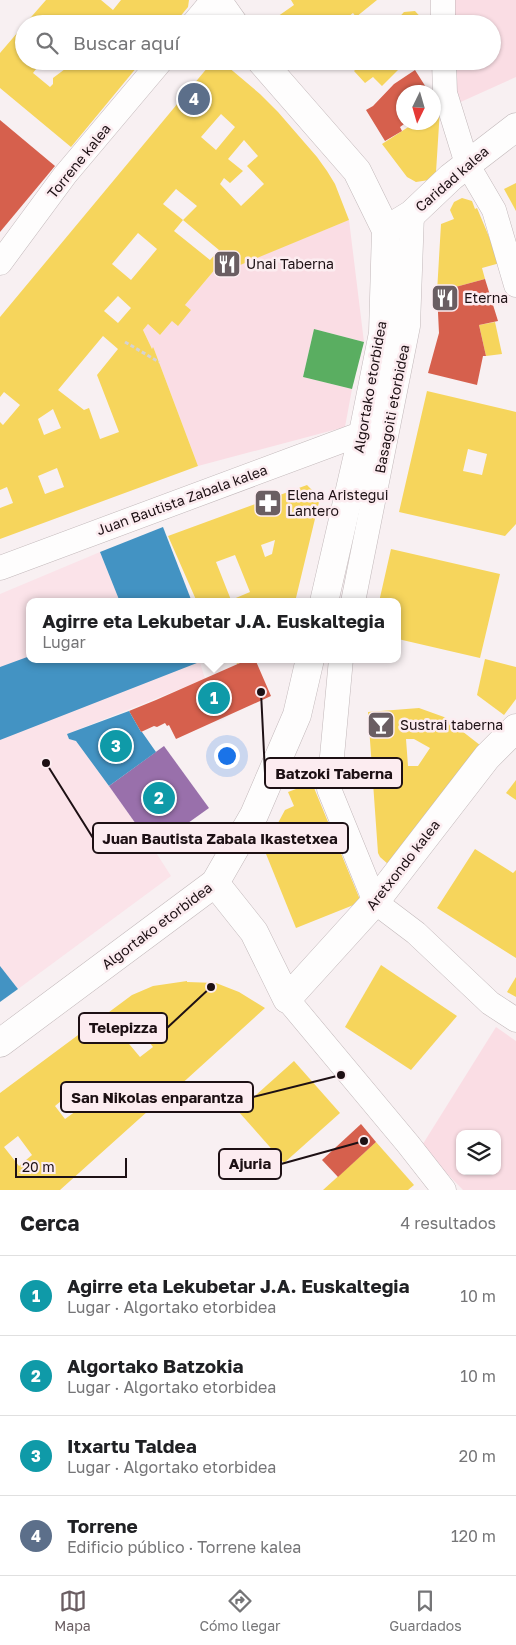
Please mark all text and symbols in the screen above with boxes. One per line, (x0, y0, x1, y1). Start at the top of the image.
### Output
search box (15, 15, 501, 70)
icon: search (33, 29, 61, 57)
text: Buscar aquí (73, 31, 180, 54)
pin: 4 (178, 80, 210, 118)
north arrow (396, 85, 441, 130)
street label: Torrene kalea (43, 120, 114, 201)
street label: Caridad kalea (412, 142, 492, 215)
restaurant icon: Unai Taberna (212, 249, 242, 279)
place label: Unai Taberna (246, 255, 334, 272)
restaurant icon: Eterna (430, 283, 460, 313)
place label: Eterna (464, 289, 508, 306)
street label: Algortako etorbidea (350, 320, 389, 454)
street label: Basagoiti etorbidea (371, 343, 412, 475)
street label: Juan Bautista Zabala kalea (94, 461, 270, 538)
place label: Elena Aristegui Lantero (287, 486, 389, 519)
pharmacy icon: Elena Aristegui Lantero (253, 488, 283, 518)
popup (26, 598, 401, 663)
text: Agirre eta Lekubetar J.A. Euskaltegia (42, 609, 385, 632)
text: Lugar (42, 632, 86, 652)
pin: 1 (198, 679, 230, 717)
bar icon: Sustrai taberna (366, 710, 396, 740)
place label: Sustrai taberna (400, 716, 503, 733)
pin: 3 (100, 727, 132, 765)
your location (214, 743, 240, 769)
callout: Batzoki Taberna (265, 758, 402, 788)
text: Batzoki Taberna (275, 764, 393, 782)
pin: 2 (143, 779, 175, 817)
street label: Aretxondo kalea (362, 816, 443, 913)
callout: Juan Bautista Zabala Ikastetxea (93, 823, 348, 853)
text: Juan Bautista Zabala Ikastetxea (102, 829, 338, 847)
street label: Algortako etorbidea (98, 879, 215, 973)
callout: Telepizza (79, 1013, 167, 1043)
text: Telepizza (89, 1018, 158, 1036)
callout: San Nikolas enparantza (61, 1082, 253, 1112)
text: San Nikolas enparantza (71, 1088, 243, 1106)
map controls (456, 1130, 501, 1175)
button: layers (456, 1130, 501, 1175)
callout: Ajuria (219, 1149, 281, 1179)
text: Ajuria (229, 1154, 271, 1172)
scale bar (15, 1155, 128, 1178)
text: 20 m (22, 1158, 55, 1175)
text: Cerca (20, 1210, 79, 1236)
text: 4 resultados (401, 1213, 496, 1233)
text: Agirre eta Lekubetar J.A. Euskaltegia (67, 1274, 410, 1297)
text: 1 (32, 1286, 40, 1306)
text: 10 m (460, 1286, 496, 1306)
text: Lugar · Algortako etorbidea (67, 1297, 276, 1317)
text: Algortako Batzokia (67, 1354, 243, 1377)
text: 2 (31, 1366, 41, 1386)
text: 10 m (460, 1366, 496, 1386)
text: Lugar · Algortako etorbidea (67, 1377, 276, 1397)
text: Itxartu Taldea (67, 1434, 197, 1457)
text: 3 (31, 1446, 41, 1466)
text: 20 m (459, 1446, 496, 1466)
text: Lugar · Algortako etorbidea (67, 1457, 276, 1477)
text: Torrene (67, 1514, 138, 1537)
text: 4 (31, 1526, 41, 1546)
text: 120 m (451, 1526, 496, 1546)
text: Edificio público · Torrene kalea (67, 1537, 301, 1557)
tab: Mapa (54, 1587, 91, 1634)
tab: Cómo llegar (199, 1587, 281, 1634)
tab: Guardados (389, 1587, 462, 1634)

